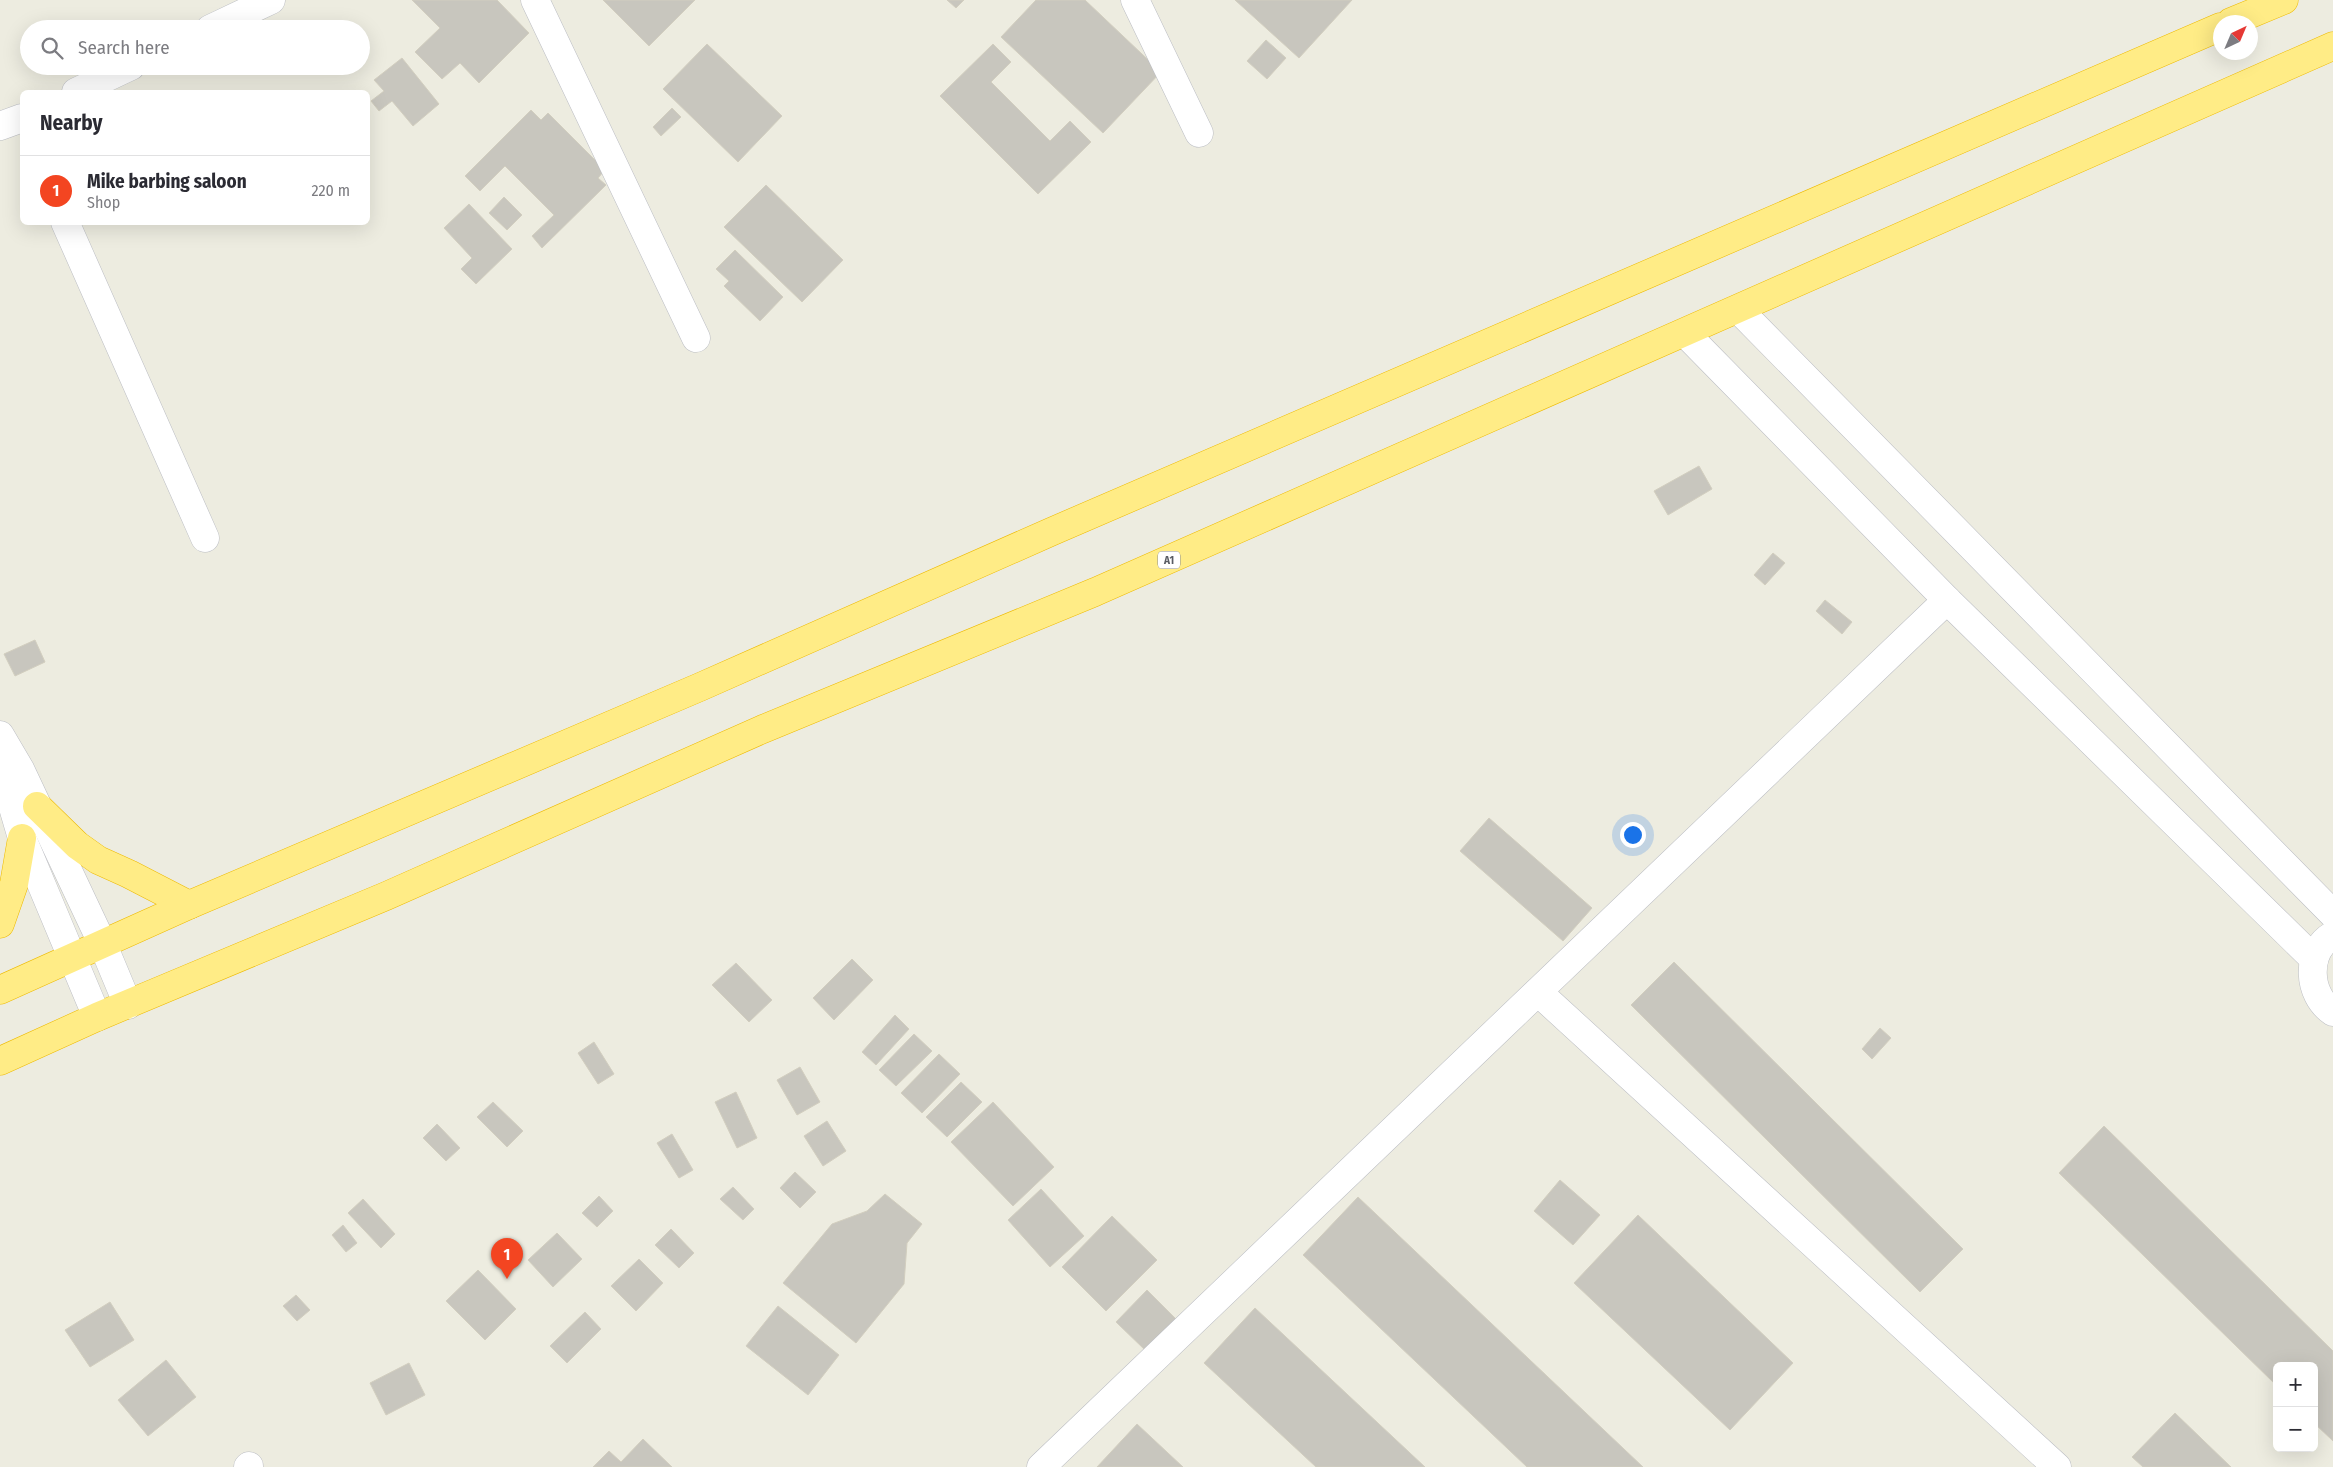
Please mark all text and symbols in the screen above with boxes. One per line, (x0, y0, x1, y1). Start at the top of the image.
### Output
north arrow (2213, 15, 2258, 60)
search box (20, 20, 370, 75)
icon: search (38, 34, 66, 62)
text: Search here (78, 36, 170, 59)
text: Nearby (40, 110, 102, 136)
text: Mike barbing saloon (87, 170, 247, 193)
text: 1 (53, 181, 59, 200)
text: 220 m (311, 181, 350, 200)
text: Shop (87, 193, 120, 212)
road number: A1 (1158, 552, 1180, 568)
your location (1620, 822, 1646, 848)
pin: 1 (491, 1238, 523, 1279)
map controls (2273, 1362, 2318, 1452)
button: + (2273, 1362, 2318, 1407)
button: − (2273, 1407, 2318, 1452)

